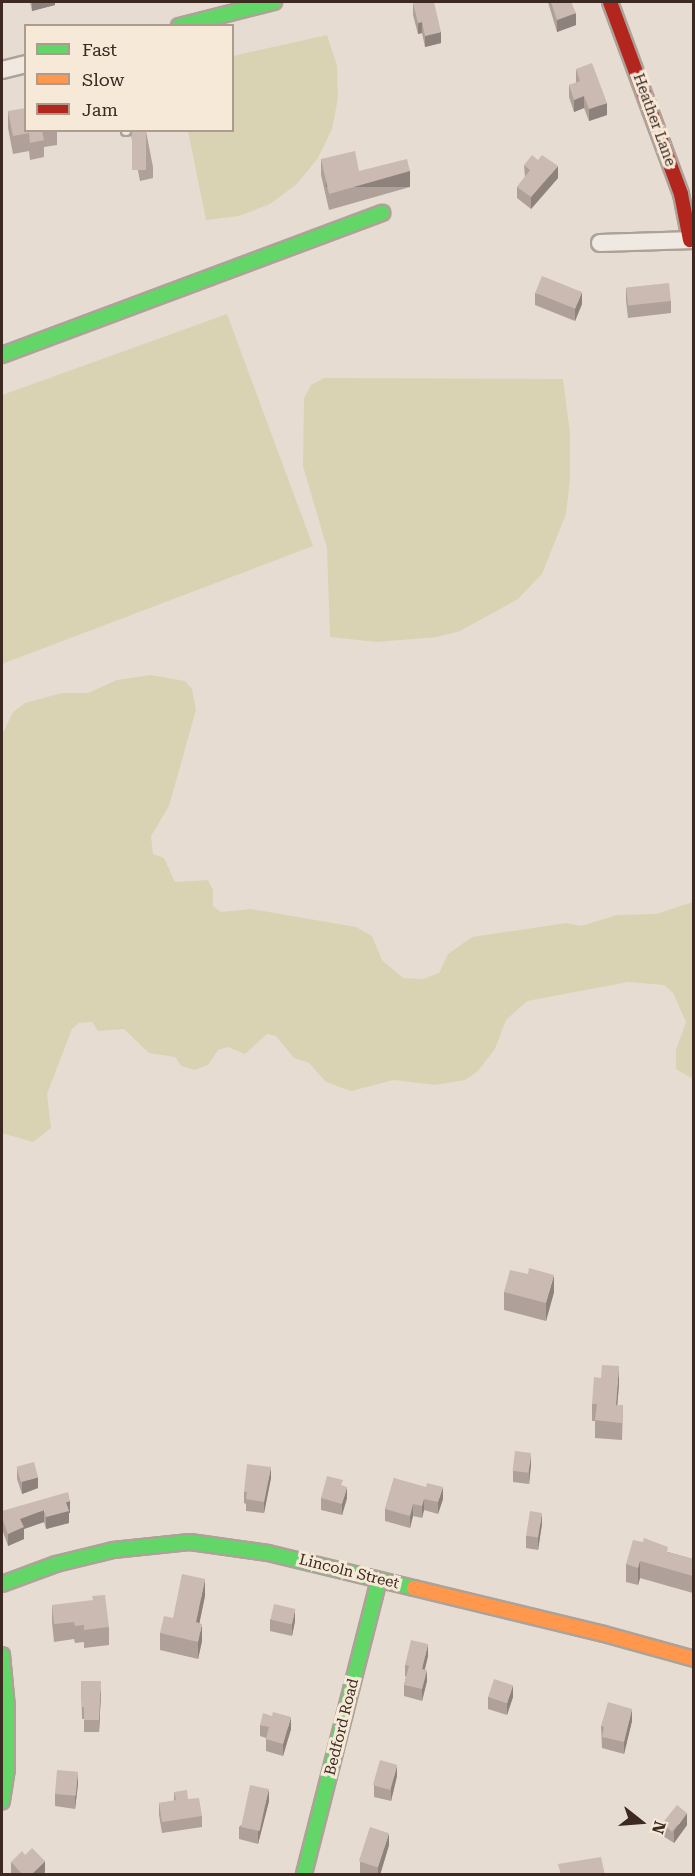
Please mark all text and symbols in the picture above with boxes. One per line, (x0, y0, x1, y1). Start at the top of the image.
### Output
legend (24, 24, 234, 132)
text: Fast (82, 39, 117, 60)
text: Slow (82, 69, 124, 90)
street label: Heather Lane (629, 71, 679, 169)
text: Jam (82, 99, 118, 120)
street label: Lincoln Street (297, 1551, 401, 1593)
street label: Bedford Road (321, 1677, 363, 1777)
north arrow (611, 1792, 671, 1852)
text: N (648, 1819, 670, 1836)

